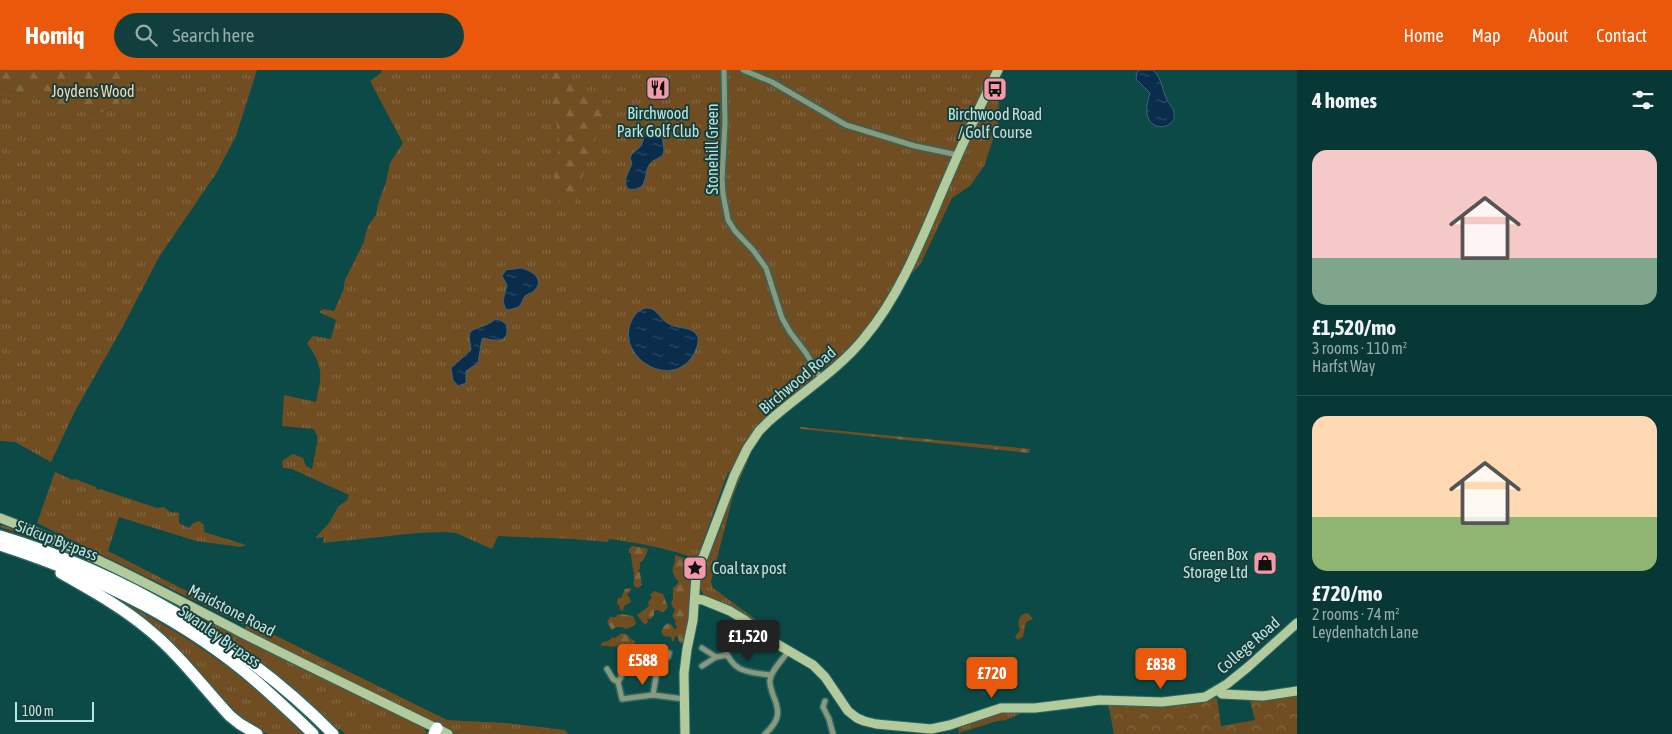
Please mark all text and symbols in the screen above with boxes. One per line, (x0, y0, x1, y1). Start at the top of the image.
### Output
search box (114, 13, 464, 58)
icon: search (132, 21, 160, 49)
text: Homiq (25, 22, 84, 49)
text: Search here (172, 24, 254, 46)
text: Home (1404, 25, 1444, 46)
text: Map (1472, 25, 1501, 46)
text: About (1529, 25, 1568, 46)
text: Contact (1596, 25, 1647, 46)
restaurant icon: Birchwood Park Golf Club (645, 75, 671, 101)
bus stop icon: Birchwood Road / Golf Course (982, 76, 1008, 102)
park label: Joydens Wood (51, 82, 135, 101)
icon: filters (1629, 86, 1657, 114)
text: 4 homes (1312, 88, 1377, 112)
street label: Stonehill Green (703, 103, 721, 195)
place label: Birchwood Park Golf Club (617, 104, 699, 140)
place label: Birchwood Road / Golf Course (948, 105, 1042, 141)
icon: home (1440, 183, 1530, 273)
text: £1,520/mo (1312, 315, 1396, 339)
text: 3 rooms · 110 m² (1312, 339, 1407, 357)
street label: Birchwood Road (755, 343, 839, 417)
text: Harfst Way (1312, 357, 1375, 375)
icon: home (1440, 448, 1530, 538)
street label: Sidcup By-pass (13, 516, 101, 565)
place label: Green Box Storage Ltd (1183, 545, 1249, 582)
shop icon: Green Box Storage Ltd (1252, 550, 1278, 576)
place icon: Coal tax post (682, 555, 708, 581)
place label: Coal tax post (712, 559, 787, 578)
street label: Maidstone Road (186, 580, 278, 640)
text: £720/mo (1312, 581, 1383, 605)
street label: Swanley By-pass (175, 601, 265, 672)
text: 2 rooms · 74 m² (1312, 605, 1400, 623)
street label: College Road (1213, 613, 1284, 678)
pin: £1,520 (707, 620, 789, 662)
text: Leydenhatch Lane (1312, 623, 1419, 641)
text: £1,520 (728, 627, 768, 645)
pin: £588 (613, 644, 673, 686)
pin: £838 (1131, 648, 1191, 690)
text: £588 (628, 651, 658, 669)
text: £838 (1146, 655, 1176, 673)
pin: £720 (962, 656, 1022, 699)
text: £720 (977, 664, 1007, 682)
scale bar (15, 699, 94, 722)
text: 100 m (22, 703, 54, 719)

